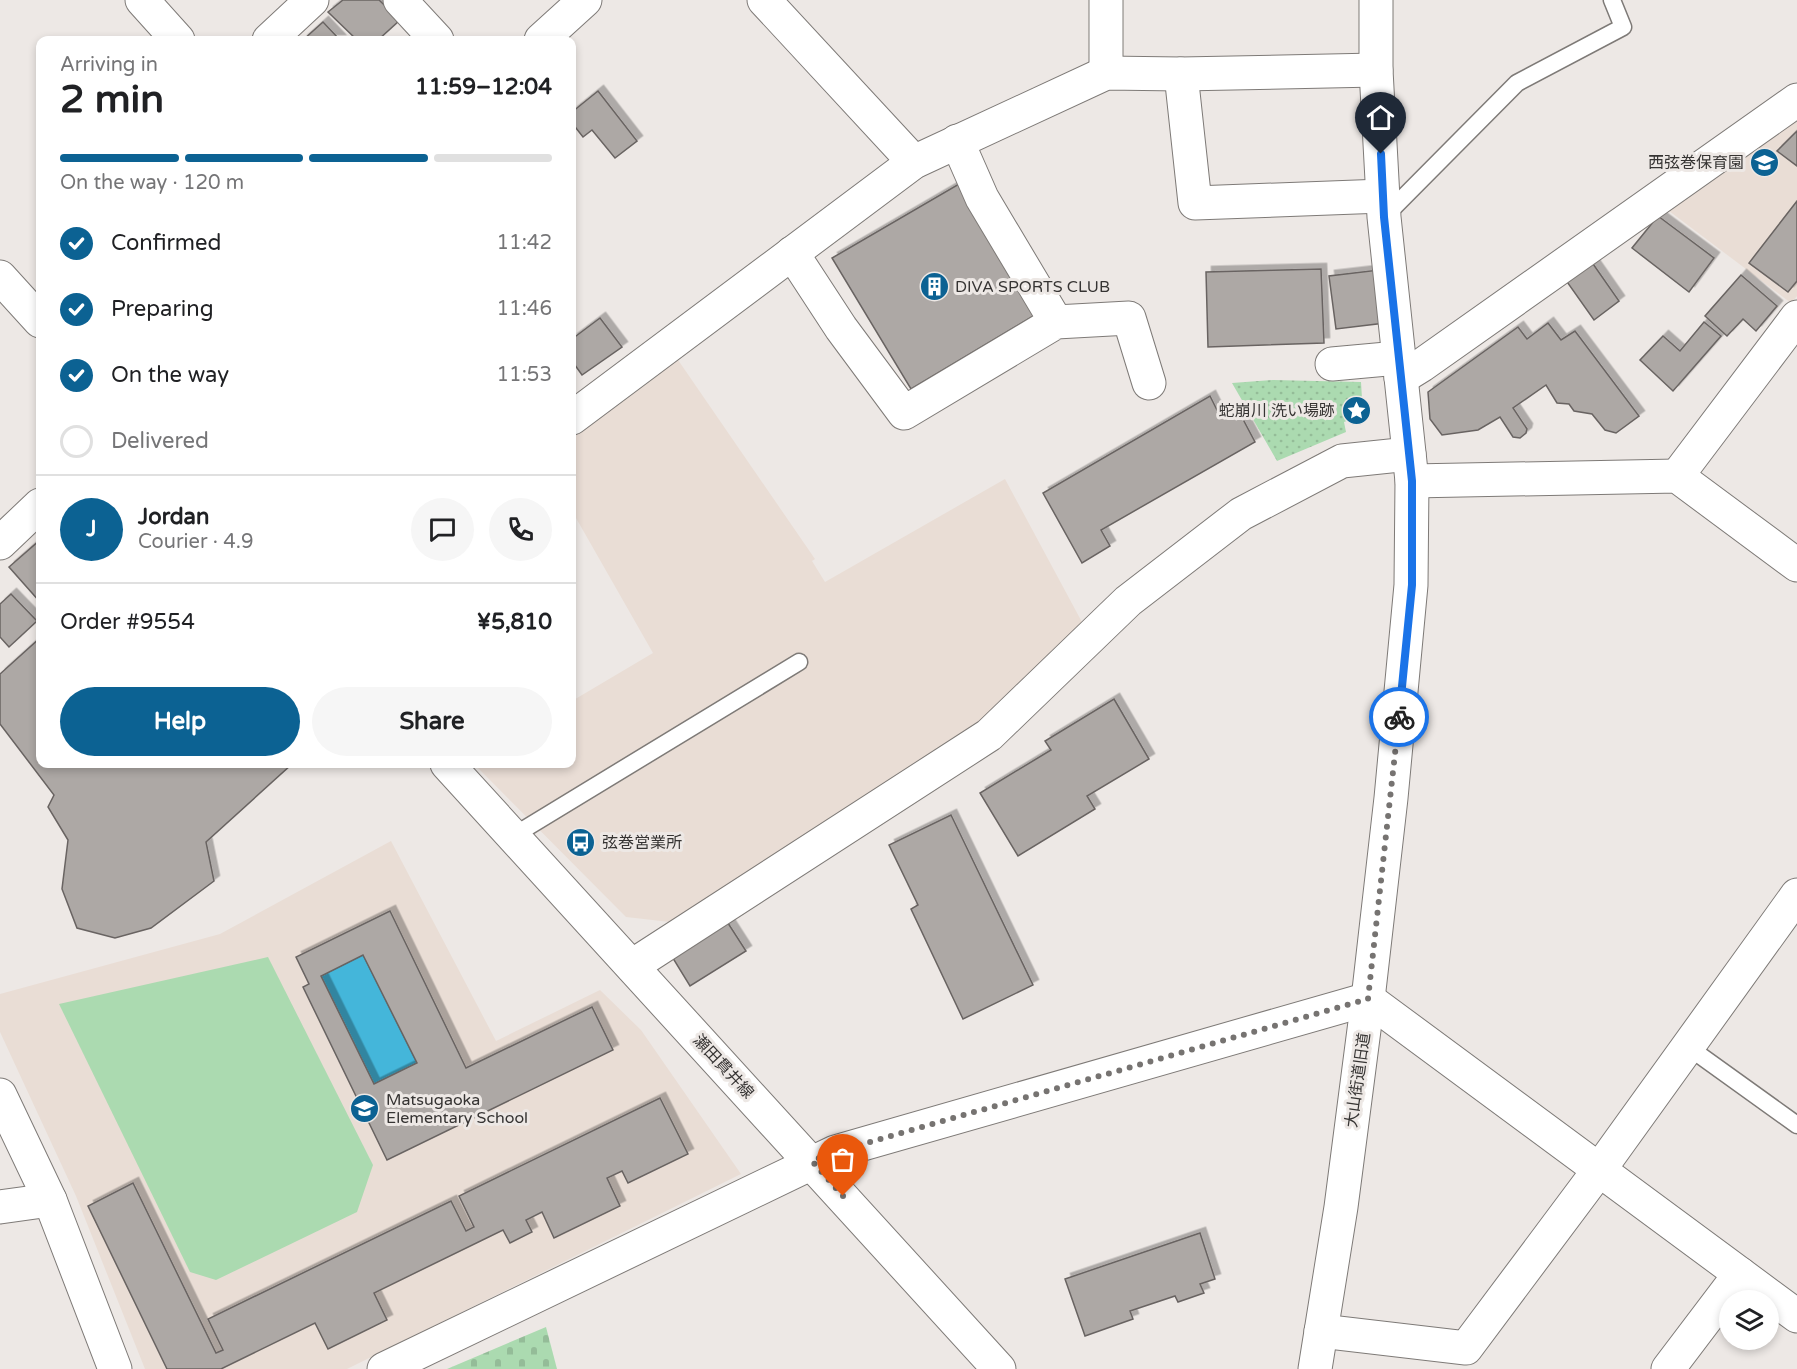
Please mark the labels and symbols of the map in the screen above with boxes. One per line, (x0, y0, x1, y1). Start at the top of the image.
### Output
pin (1355, 92, 1406, 154)
school or university icon: 西弦巻保育園 (1749, 146, 1781, 178)
place label: 西弦巻保育園 (1648, 153, 1744, 173)
building icon: DIVA SPORTS CLUB (918, 270, 950, 302)
place label: DIVA SPORTS CLUB (955, 277, 1110, 297)
place icon: 蛇崩川 洗い場跡 (1340, 394, 1372, 426)
place label: 蛇崩川 洗い場跡 (1219, 401, 1335, 421)
courier (1369, 687, 1429, 747)
bus stop icon: 弦巻営業所 (565, 826, 597, 858)
place label: 弦巻営業所 (602, 833, 682, 853)
street label: 瀬田貫井線 (689, 1031, 758, 1103)
street label: 大山街道旧道 (1341, 1031, 1375, 1129)
place label: Matsugaoka Elementary School (386, 1090, 528, 1128)
school or university icon: Matsugaoka Elementary School (349, 1092, 381, 1124)
pin (817, 1134, 868, 1196)

